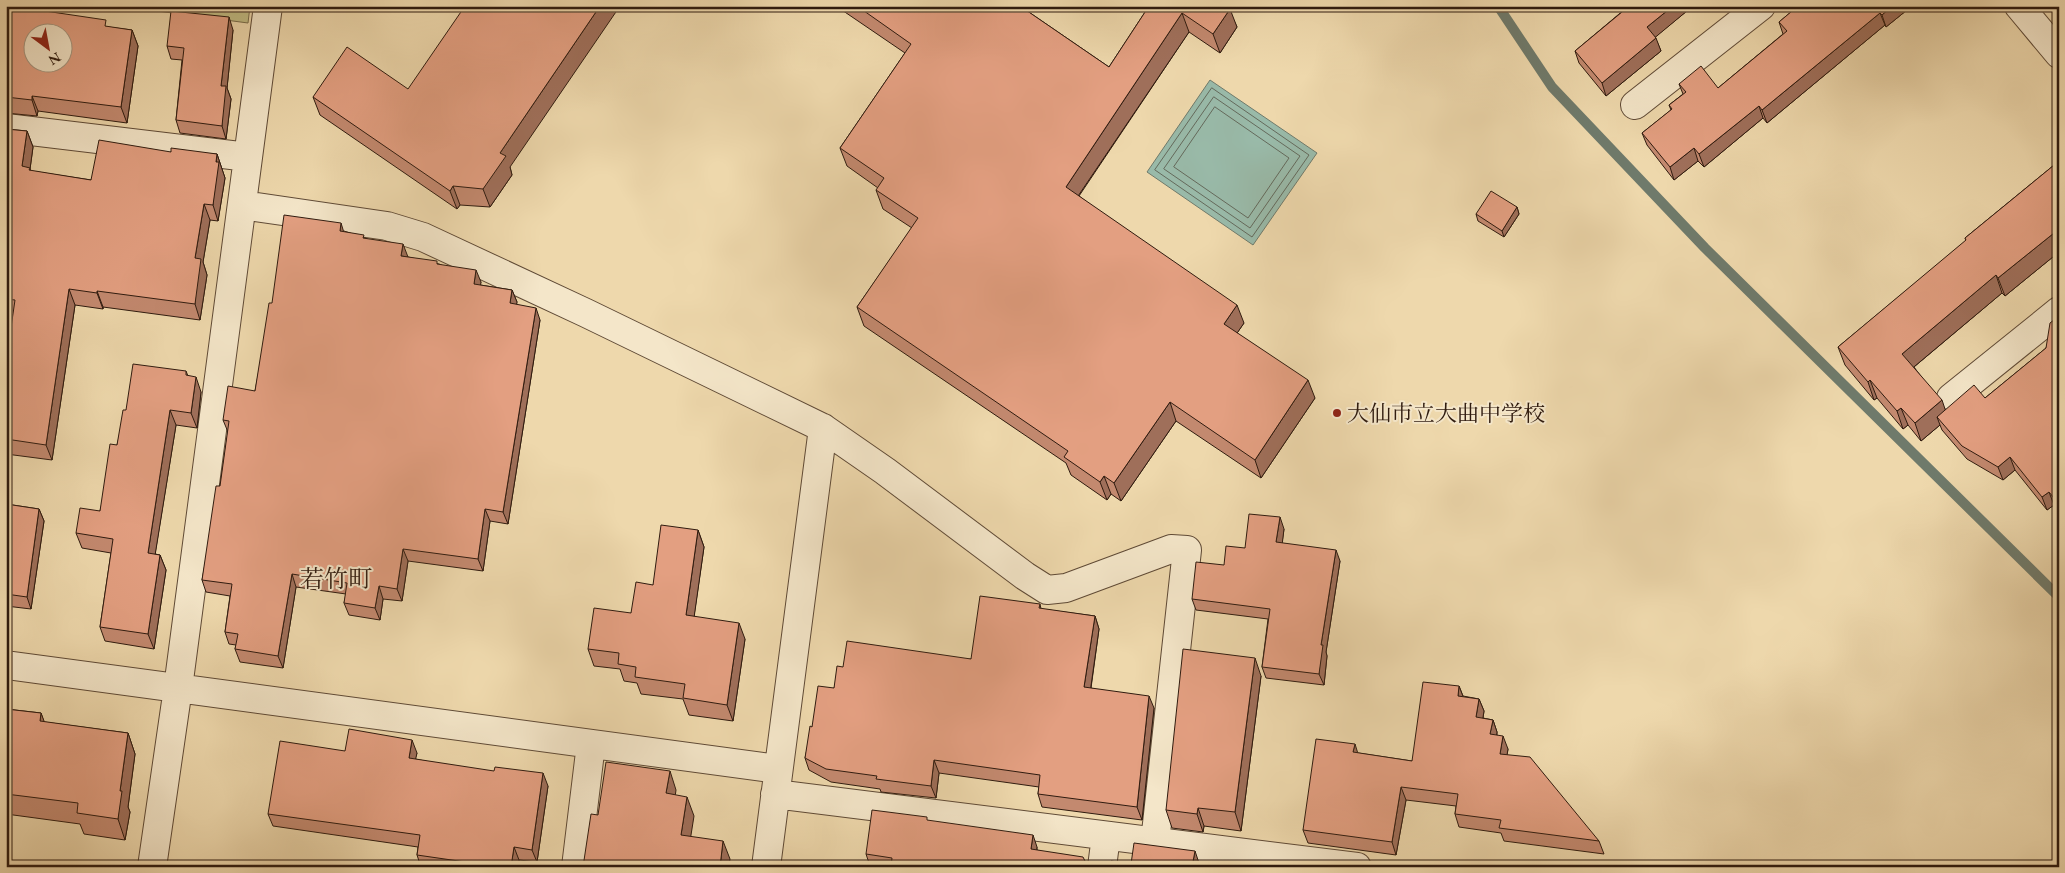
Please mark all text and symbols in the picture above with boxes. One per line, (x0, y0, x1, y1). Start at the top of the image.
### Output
north arrow (22, 22, 72, 72)
text: N (45, 48, 64, 70)
place label: 大仙市立大曲中学校 (1347, 399, 1545, 428)
marker: 大仙市立大曲中学校 (1331, 407, 1343, 419)
district label: 若竹町 (300, 563, 372, 594)

